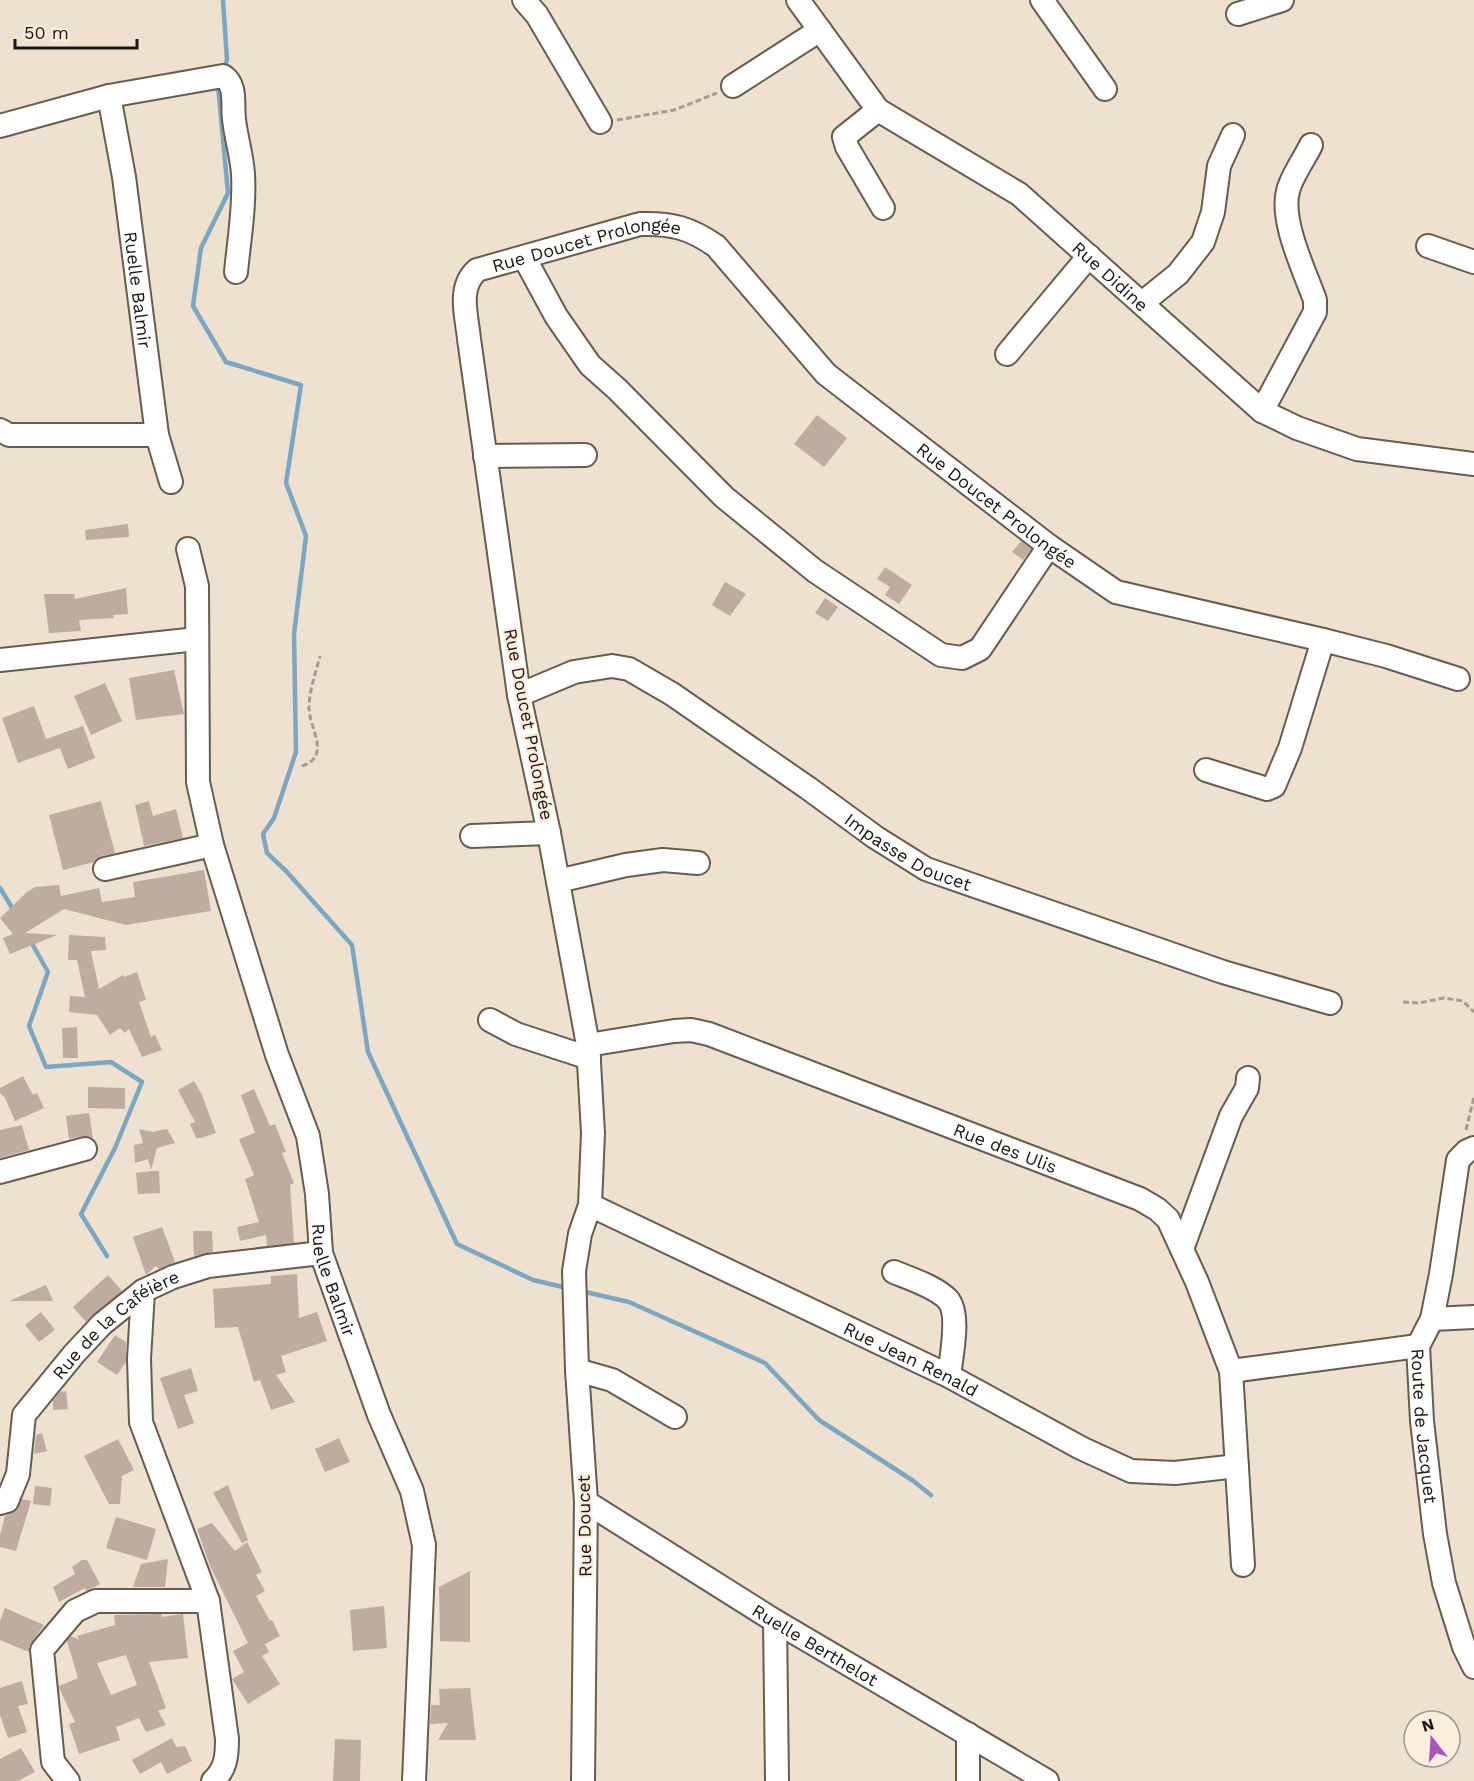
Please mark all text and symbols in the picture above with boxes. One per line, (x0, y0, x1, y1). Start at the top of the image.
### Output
scale bar (15, 12, 136, 50)
text: 50 m (24, 22, 69, 43)
street label: Rue Doucet Prolongée (489, 213, 684, 276)
street label: Ruelle Balmir (121, 230, 156, 349)
street label: Rue Didine (1068, 236, 1153, 315)
street label: Rue Doucet Prolongée (913, 438, 1081, 572)
street label: Rue Doucet Prolongée (500, 626, 558, 822)
street label: Impasse Doucet (841, 808, 975, 895)
street label: Rue des Ulis (951, 1118, 1060, 1177)
street label: Ruelle Balmir (309, 1223, 360, 1339)
street label: Rue de la Caféière (47, 1265, 182, 1383)
street label: Rue Jean Renald (840, 1317, 982, 1401)
street label: Route de Jacquet (1408, 1348, 1442, 1505)
street label: Rue Doucet (573, 1474, 595, 1577)
street label: Ruelle Berthelot (749, 1599, 882, 1690)
north arrow (1402, 1709, 1462, 1769)
text: N (1419, 1714, 1436, 1736)

